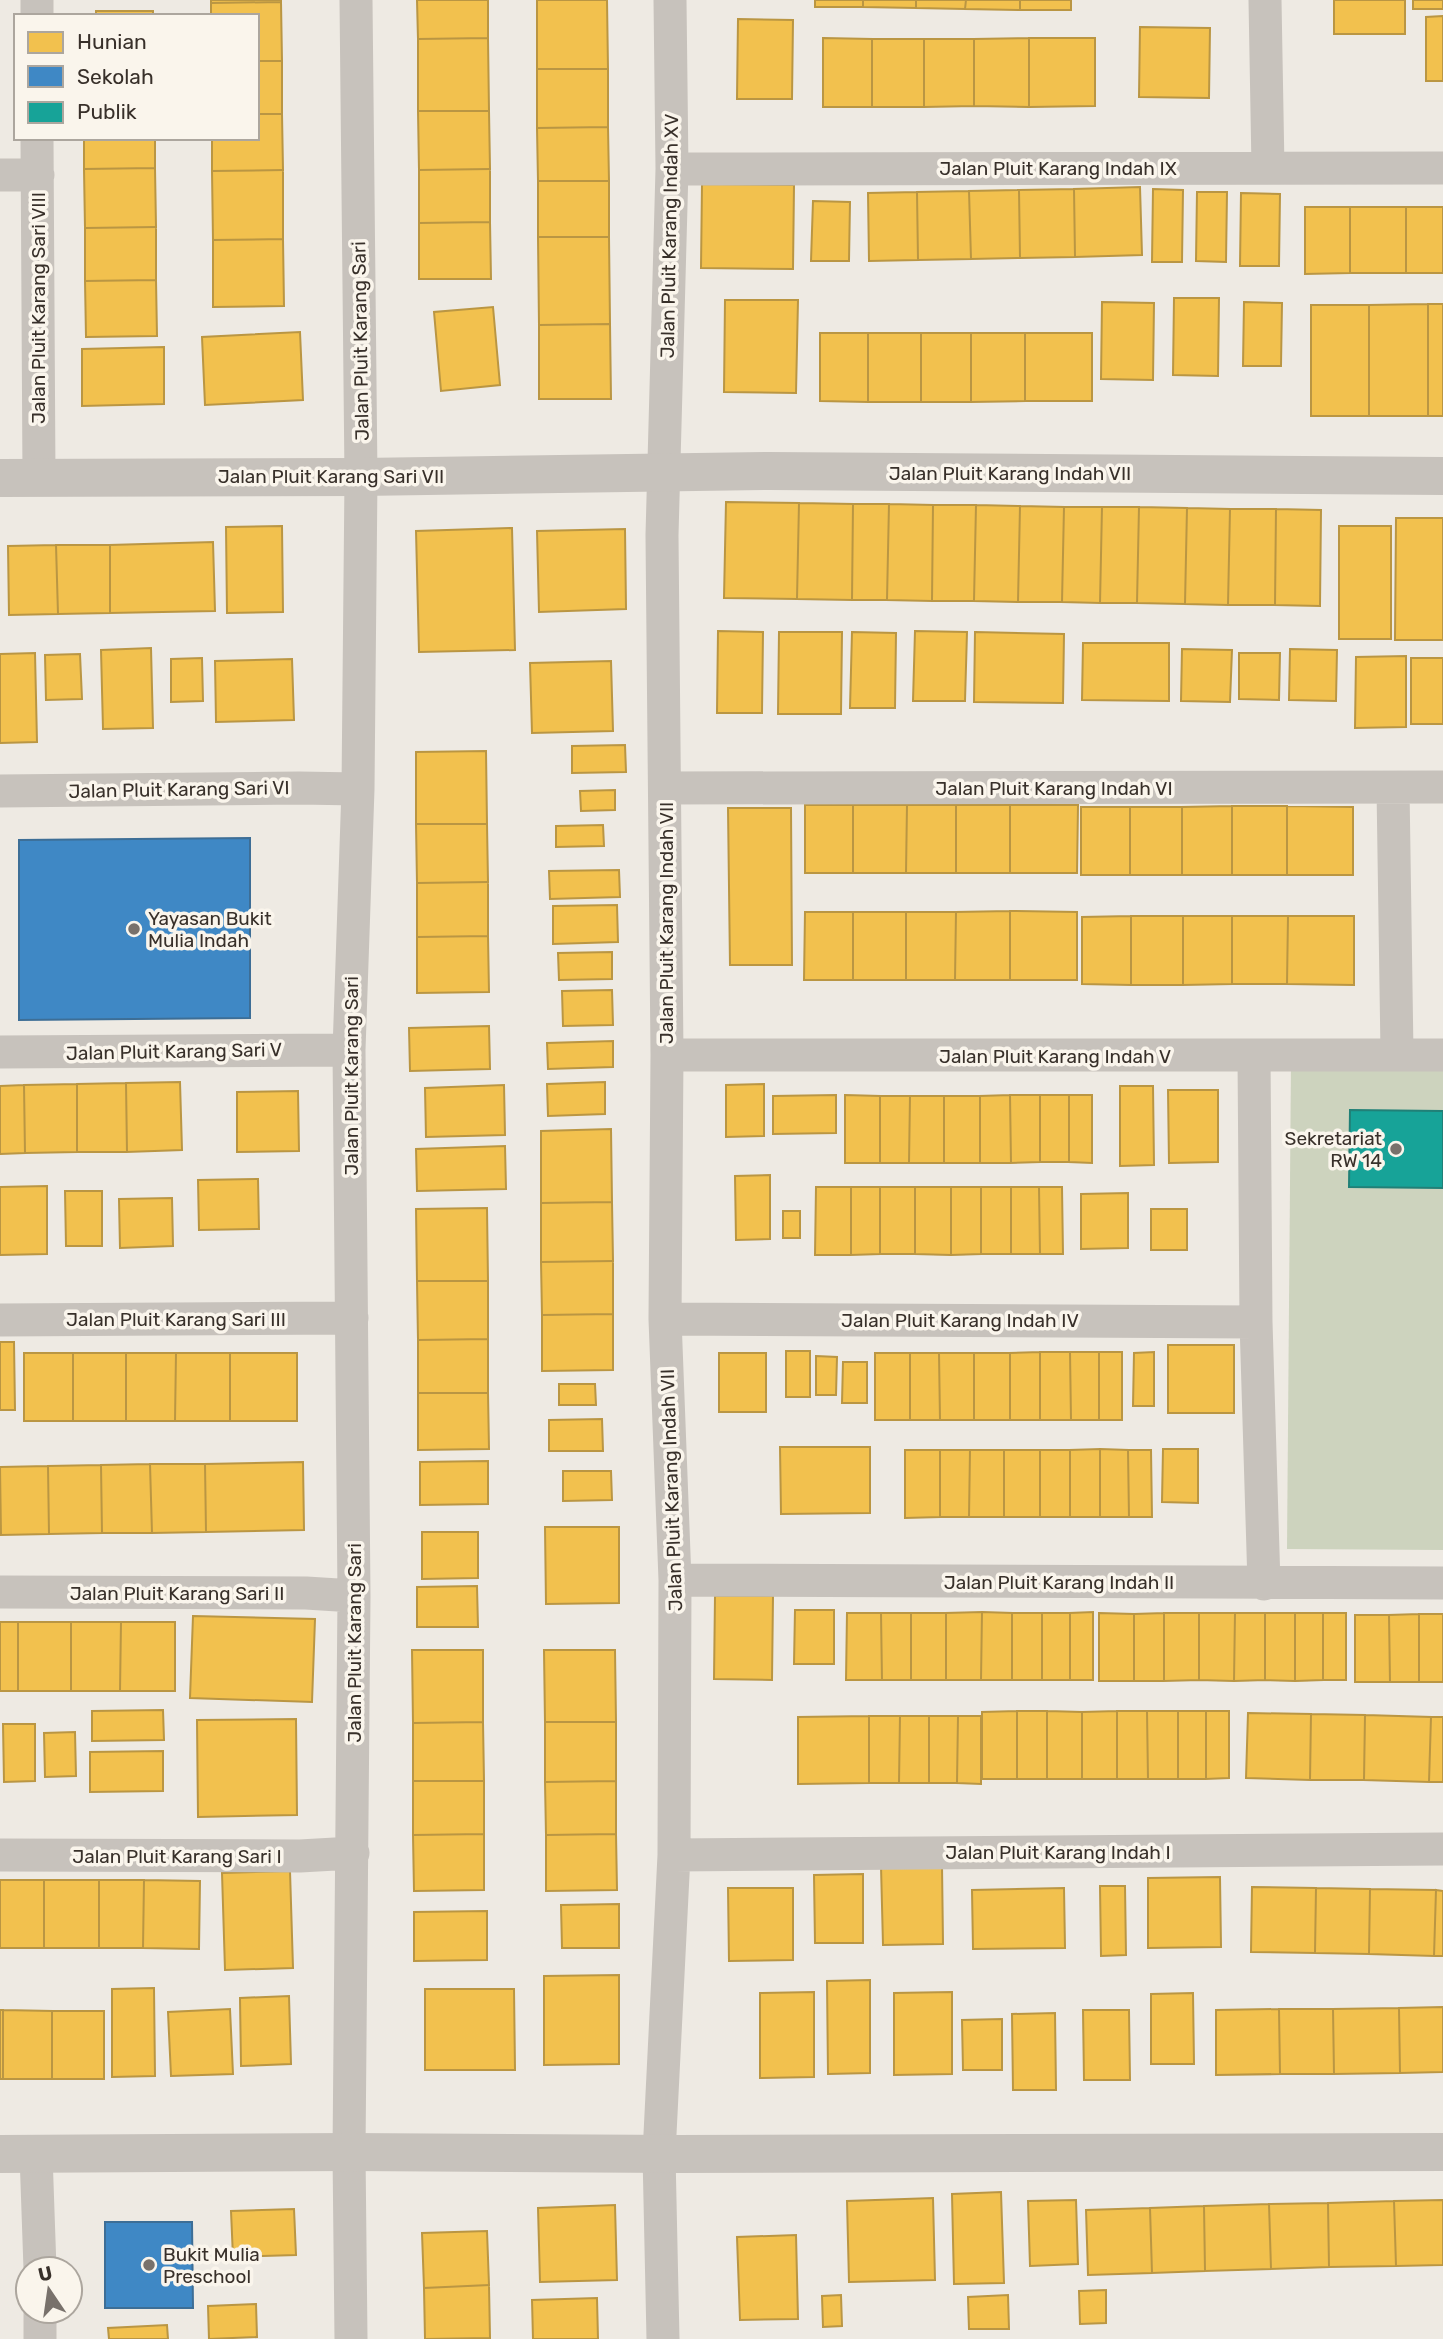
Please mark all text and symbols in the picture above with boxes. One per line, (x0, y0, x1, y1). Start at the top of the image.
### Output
legend (14, 14, 259, 140)
text: Hunian (77, 29, 147, 54)
text: Sekolah (77, 64, 154, 89)
text: Publik (77, 99, 137, 124)
street label: Jalan Pluit Karang Indah XV (656, 113, 683, 359)
street label: Jalan Pluit Karang Indah IX (939, 157, 1177, 180)
street label: Jalan Pluit Karang Sari VIII (27, 192, 50, 424)
street label: Jalan Pluit Karang Sari (347, 241, 374, 441)
street label: Jalan Pluit Karang Indah VII (889, 462, 1131, 485)
street label: Jalan Pluit Karang Sari VII (218, 465, 444, 488)
street label: Jalan Pluit Karang Sari VI (68, 776, 290, 803)
street label: Jalan Pluit Karang Indah VI (935, 777, 1173, 800)
street label: Jalan Pluit Karang Indah VII (655, 802, 678, 1044)
place label: Yayasan Bukit Mulia Indah (148, 907, 272, 952)
marker: Yayasan Bukit Mulia Indah (126, 921, 142, 937)
street label: Jalan Pluit Karang Sari (340, 976, 363, 1176)
street label: Jalan Pluit Karang Sari V (66, 1038, 282, 1065)
street label: Jalan Pluit Karang Indah V (939, 1045, 1171, 1068)
place label: Sekretariat RW 14 (1285, 1127, 1383, 1172)
marker: Sekretariat RW 14 (1388, 1141, 1404, 1157)
street label: Jalan Pluit Karang Sari III (66, 1308, 286, 1331)
street label: Jalan Pluit Karang Indah IV (841, 1309, 1079, 1332)
street label: Jalan Pluit Karang Indah VII (656, 1368, 687, 1612)
street label: Jalan Pluit Karang Sari (343, 1543, 366, 1743)
street label: Jalan Pluit Karang Indah II (944, 1571, 1174, 1594)
street label: Jalan Pluit Karang Sari II (70, 1582, 284, 1605)
street label: Jalan Pluit Karang Indah I (945, 1841, 1171, 1864)
street label: Jalan Pluit Karang Sari I (72, 1845, 282, 1868)
place label: Bukit Mulia Preschool (163, 2243, 260, 2288)
north arrow (14, 2255, 84, 2325)
marker: Bukit Mulia Preschool (141, 2257, 157, 2273)
text: U (36, 2261, 55, 2287)

